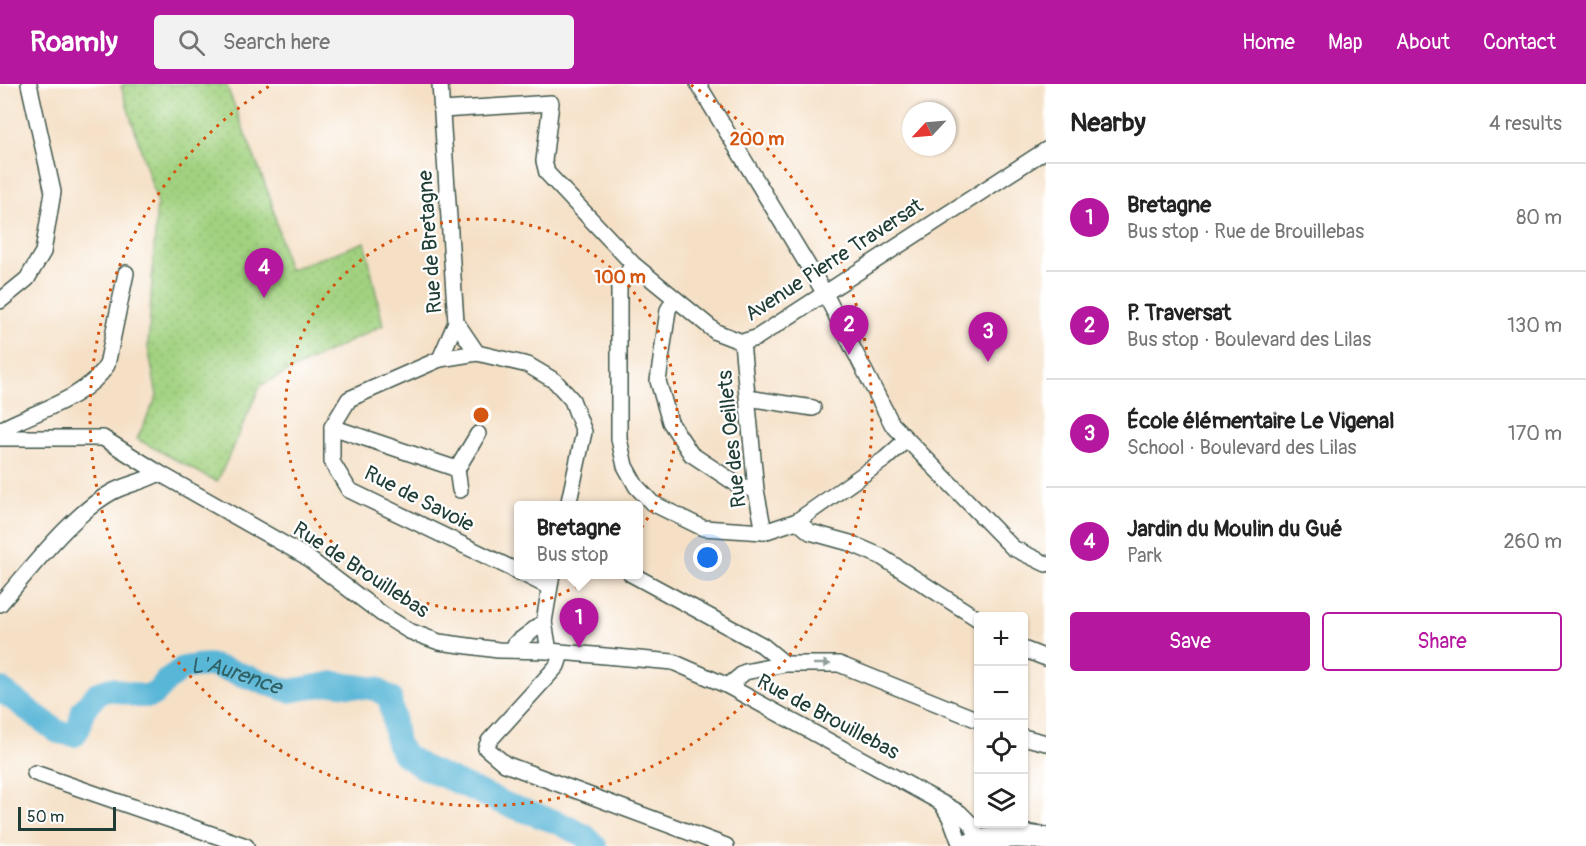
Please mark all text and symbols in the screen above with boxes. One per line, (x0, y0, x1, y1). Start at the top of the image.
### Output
search box (154, 15, 574, 69)
text: Roamly (30, 25, 118, 60)
icon: search (175, 26, 208, 59)
text: Search here (223, 28, 330, 56)
text: Home (1242, 29, 1295, 56)
text: Map (1328, 29, 1363, 56)
text: About (1396, 29, 1450, 56)
text: Contact (1483, 29, 1556, 56)
north arrow (902, 102, 956, 156)
text: Nearby (1070, 107, 1146, 139)
text: 4 results (1489, 111, 1562, 136)
text: 200 m (730, 128, 784, 151)
street label: Rue de Bretagne (411, 169, 448, 314)
text: Bretagne (1127, 191, 1211, 219)
street label: Avenue Pierre Traversat (740, 192, 929, 328)
text: 1 (1086, 205, 1093, 230)
text: 80 m (1516, 205, 1562, 230)
text: Bus stop · Rue de Brouillebas (1127, 219, 1364, 244)
pin: 4 (244, 248, 284, 298)
text: 100 m (594, 266, 646, 289)
text: P. Traversat (1127, 299, 1231, 327)
pin: 2 (830, 306, 868, 355)
pin: 3 (968, 312, 1008, 362)
text: 2 (1084, 313, 1095, 338)
text: 130 m (1507, 313, 1562, 338)
text: Bus stop · Boulevard des Lilas (1127, 327, 1371, 352)
street label: Rue des Oeillets (711, 368, 753, 509)
centre of rings (471, 405, 491, 425)
text: École élémentaire Le Vigenal (1127, 407, 1395, 435)
text: 3 (1084, 421, 1095, 446)
text: 170 m (1508, 421, 1562, 446)
text: School · Boulevard des Lilas (1127, 435, 1356, 460)
street label: Rue de Savoie (359, 460, 479, 539)
popup (514, 501, 643, 579)
text: Bretagne (536, 514, 621, 542)
text: Jardin du Moulin du Gué (1127, 515, 1342, 543)
street label: Rue de Brouillebas (288, 516, 435, 625)
text: 4 (1084, 529, 1095, 554)
text: 260 m (1503, 529, 1562, 554)
text: Bus stop (536, 542, 608, 567)
your location (693, 543, 722, 572)
text: Park (1127, 543, 1162, 568)
pin: 1 (560, 598, 598, 648)
map controls (974, 612, 1028, 828)
button: + (974, 612, 1028, 666)
button: Save (1070, 612, 1310, 671)
button: Share (1322, 612, 1562, 671)
water label: L'Aurence (190, 651, 287, 702)
one-way arrow (813, 659, 832, 669)
button: − (974, 666, 1028, 720)
street label: Rue de Brouillebas (752, 668, 904, 766)
button: locate (974, 720, 1028, 774)
button: layers (974, 774, 1028, 828)
scale bar (18, 804, 116, 832)
text: 50 m (27, 807, 64, 827)

